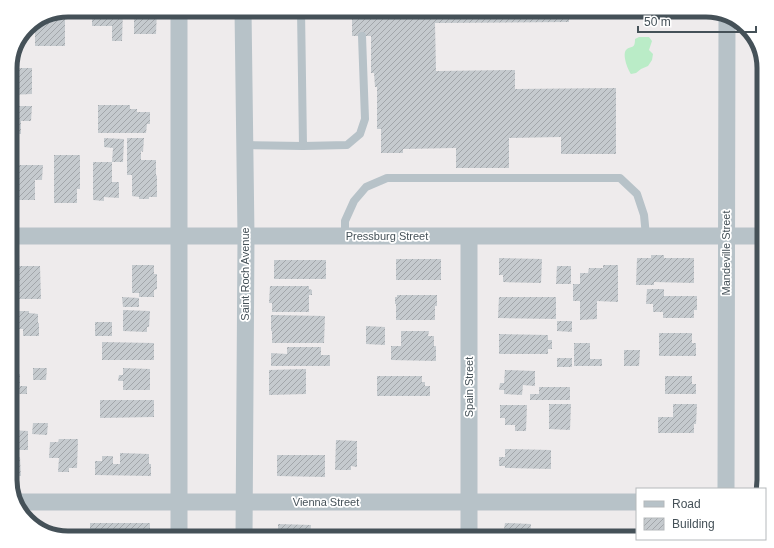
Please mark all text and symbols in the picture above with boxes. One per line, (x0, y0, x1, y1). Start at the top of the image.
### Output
scale bar (638, 8, 756, 34)
text: 50 m (644, 15, 671, 29)
street label: Mandeville Street (720, 211, 732, 296)
street label: Saint Roch Avenue (239, 227, 251, 321)
street label: Pressburg Street (346, 230, 428, 242)
street label: Spain Street (463, 357, 475, 417)
legend (636, 488, 766, 540)
street label: Vienna Street (293, 496, 359, 508)
text: Road (672, 497, 701, 511)
text: Building (672, 517, 715, 531)

